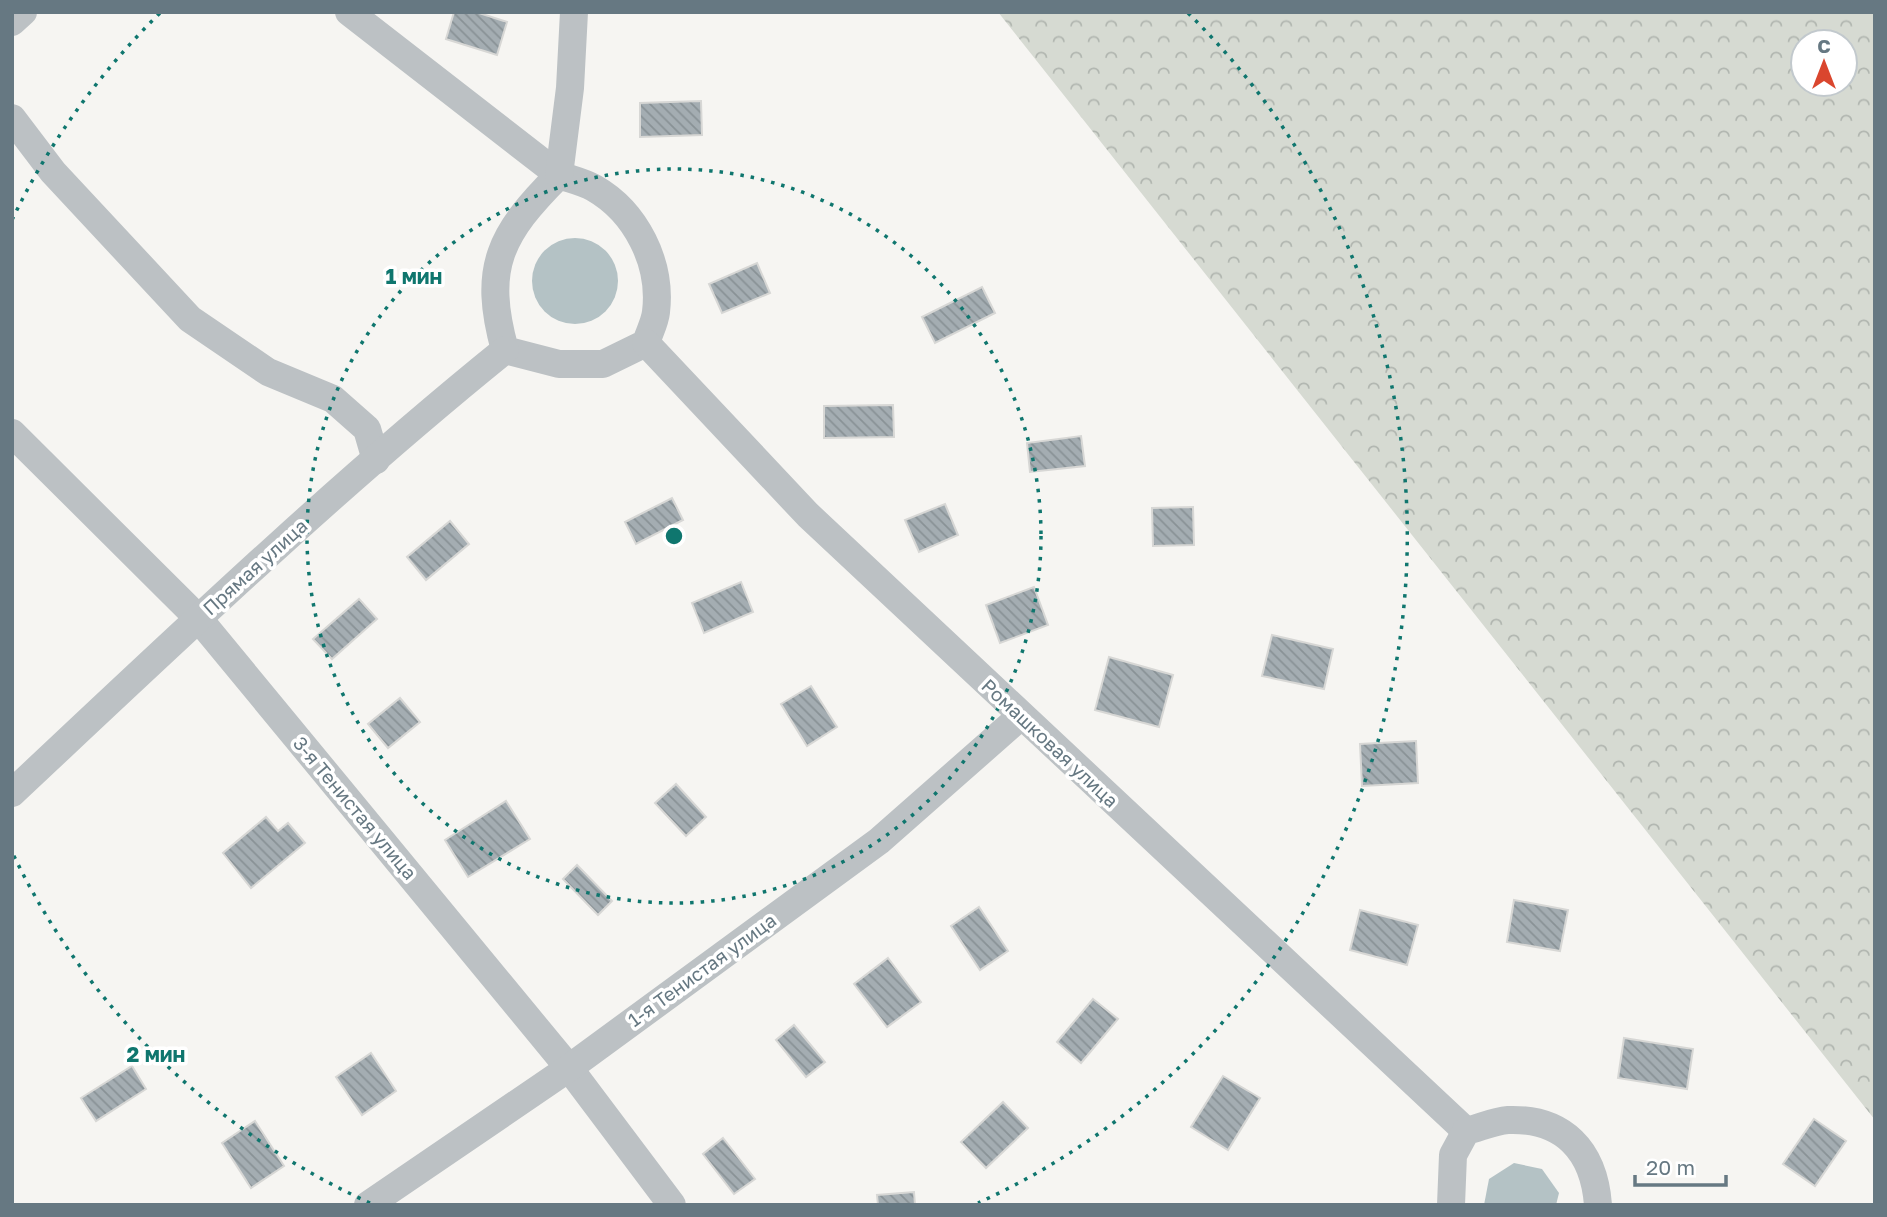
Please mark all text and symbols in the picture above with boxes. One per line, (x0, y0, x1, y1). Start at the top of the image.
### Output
north arrow (1789, 28, 1859, 98)
text: С (1817, 34, 1831, 57)
text: 1 мин (386, 263, 442, 289)
street label: Прямая улица (198, 514, 312, 619)
centre of rings (662, 524, 686, 548)
street label: Ромашковая улица (977, 673, 1123, 812)
street label: 3-я Тенистая улица (289, 732, 422, 884)
street label: 1-я Тенистая улица (623, 908, 780, 1031)
text: 2 мин (127, 1041, 185, 1067)
scale bar (1635, 1144, 1726, 1188)
text: 20 m (1646, 1154, 1695, 1180)

